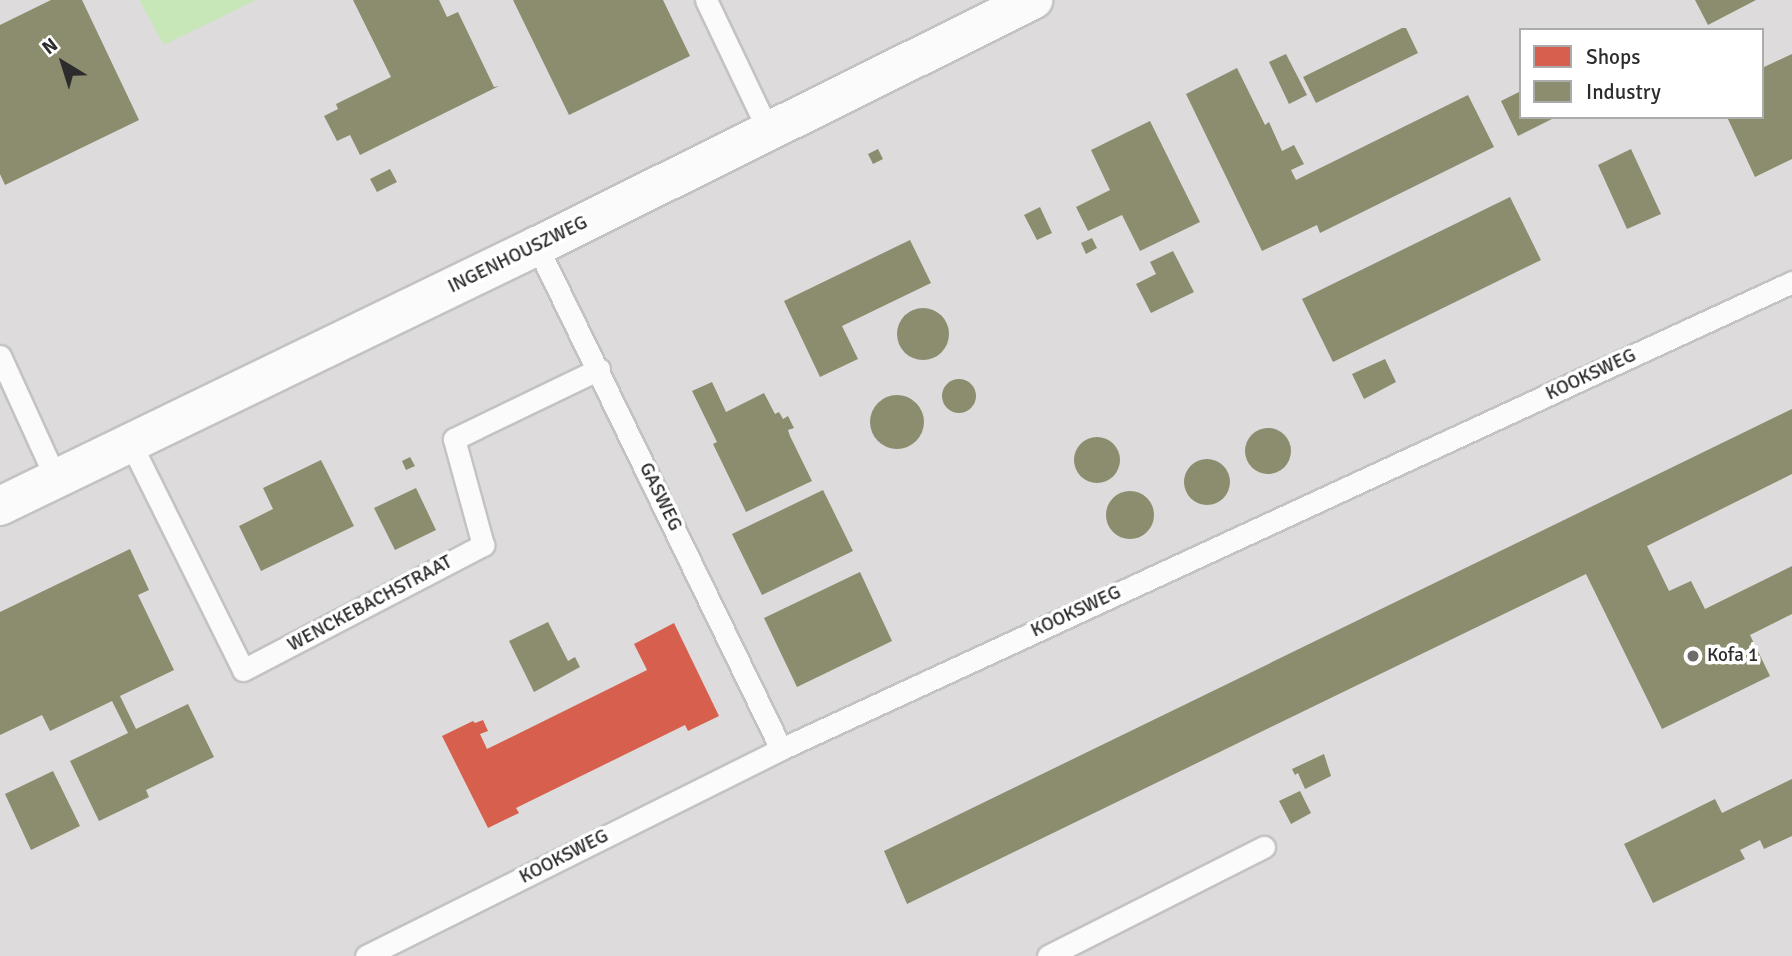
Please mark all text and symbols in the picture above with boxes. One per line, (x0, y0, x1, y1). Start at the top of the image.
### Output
north arrow (28, 28, 98, 98)
legend (1519, 28, 1764, 119)
text: N (37, 33, 63, 60)
text: Shops (1586, 44, 1640, 70)
text: Industry (1586, 79, 1661, 105)
street label: INGENHOUSZWEG (445, 211, 591, 299)
street label: KOOKSWEG (1542, 344, 1640, 406)
street label: GASWEG (634, 459, 686, 535)
street label: WENCKEBACHSTRAAT (284, 551, 456, 657)
street label: KOOKSWEG (1027, 581, 1125, 643)
place label: Kofa 1 (1707, 645, 1758, 667)
marker: Kofa 1 (1685, 648, 1701, 664)
street label: KOOKSWEG (516, 825, 612, 889)

